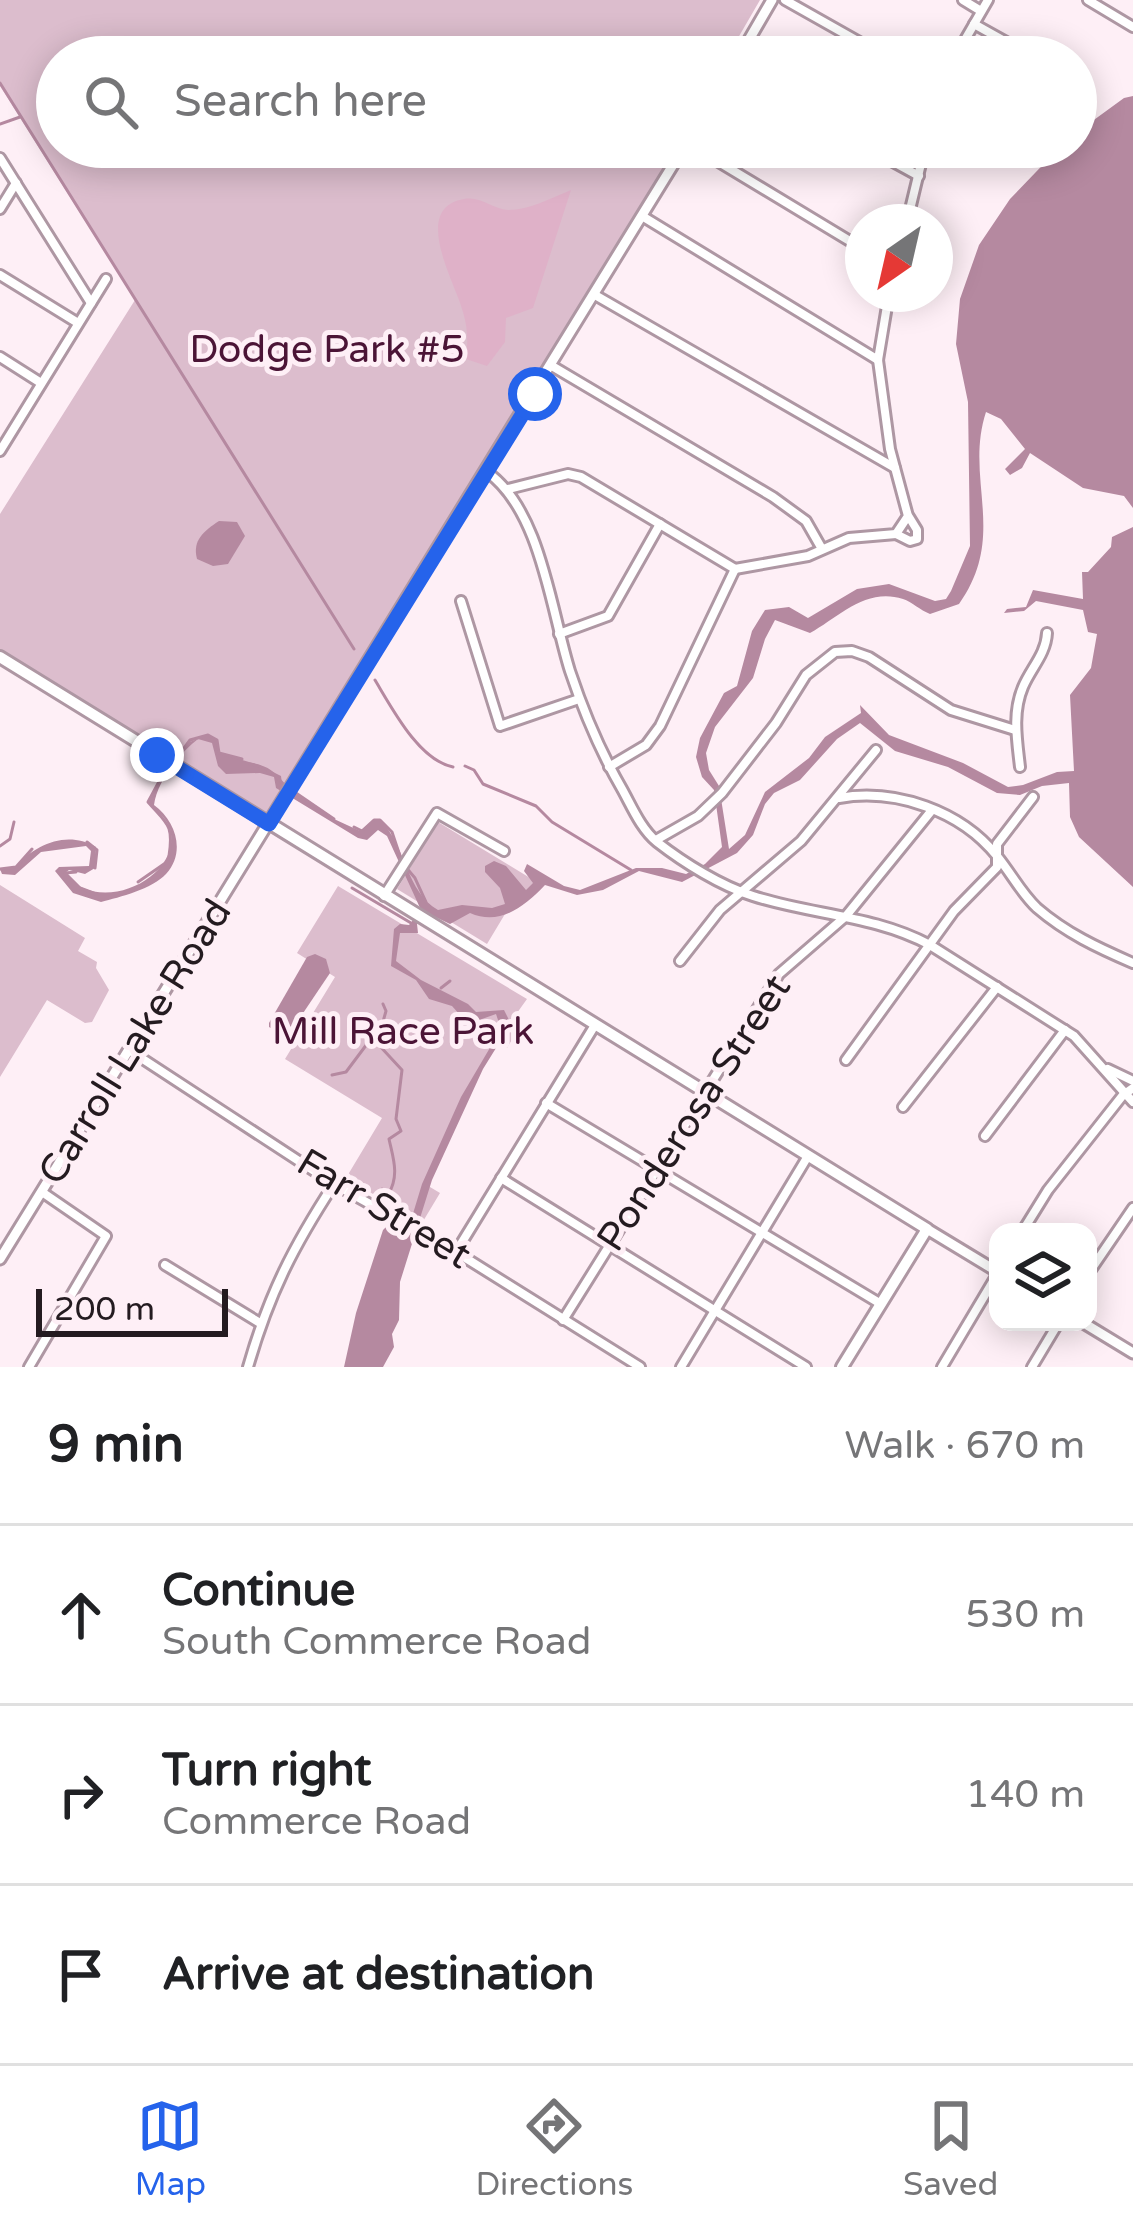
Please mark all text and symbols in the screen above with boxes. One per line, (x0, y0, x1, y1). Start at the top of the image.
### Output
search box (36, 36, 1097, 168)
icon: search (78, 69, 144, 135)
text: Search here (174, 75, 427, 129)
north arrow (845, 204, 953, 312)
park label: Dodge Park #5 (189, 326, 465, 373)
route start (508, 367, 562, 421)
route end (130, 728, 184, 782)
street label: Carroll Lake Road (28, 891, 242, 1193)
street label: Ponderosa Street (587, 966, 801, 1260)
park label: Mill Race Park (272, 1008, 534, 1055)
street label: Farr Street (289, 1139, 479, 1279)
map controls (989, 1223, 1097, 1331)
button: layers (989, 1223, 1097, 1331)
scale bar (36, 1283, 228, 1336)
text: 200 m (54, 1290, 155, 1329)
text: 9 min (48, 1414, 184, 1476)
text: Walk · 670 m (844, 1422, 1085, 1469)
text: Continue (162, 1564, 355, 1618)
icon: ahead (48, 1582, 114, 1648)
text: 530 m (966, 1591, 1085, 1638)
text: South Commerce Road (162, 1618, 591, 1665)
text: Turn right (162, 1744, 371, 1798)
icon: right (48, 1762, 114, 1828)
text: 140 m (966, 1771, 1085, 1818)
text: Commerce Road (162, 1798, 471, 1845)
icon: arrive (48, 1942, 114, 2008)
text: Arrive at destination (162, 1948, 594, 2002)
tab: Map (135, 2093, 206, 2204)
tab: Directions (476, 2093, 633, 2204)
tab: Saved (903, 2093, 998, 2204)

